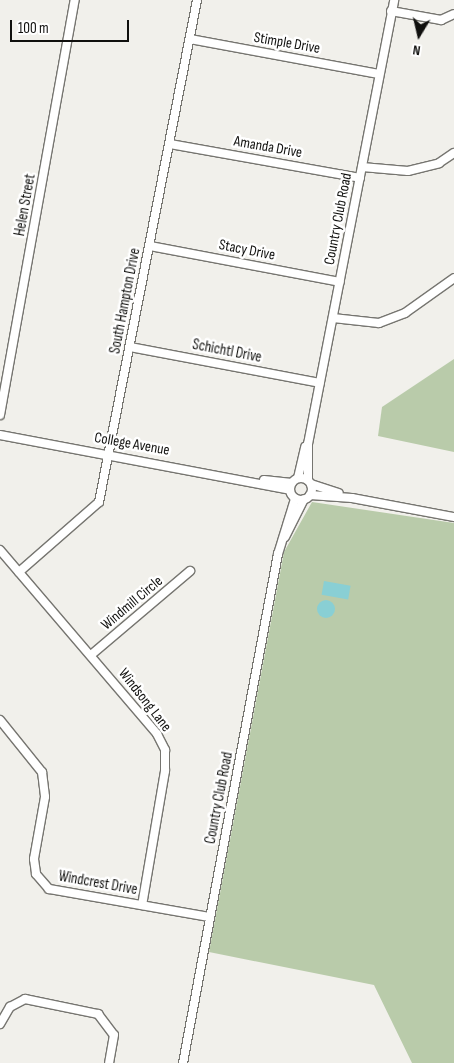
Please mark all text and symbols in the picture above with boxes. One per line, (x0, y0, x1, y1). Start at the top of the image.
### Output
scale bar (12, 10, 131, 42)
north arrow (394, 10, 444, 60)
text: 100 m (18, 19, 49, 38)
street label: Stimple Drive (252, 28, 322, 58)
text: N (412, 41, 422, 59)
street label: Amanda Drive (232, 132, 304, 162)
street label: Helen Street (11, 172, 39, 238)
street label: Country Club Road (320, 172, 356, 266)
street label: Stacy Drive (217, 236, 277, 264)
street label: South Hampton Drive (106, 247, 144, 355)
street label: Schichtl Drive (191, 335, 263, 367)
street label: College Avenue (93, 429, 171, 459)
street label: Windmill Circle (98, 572, 166, 634)
street label: Windsong Lane (115, 665, 175, 735)
street label: Country Club Road (201, 751, 237, 845)
street label: Windcrest Drive (57, 867, 139, 899)

